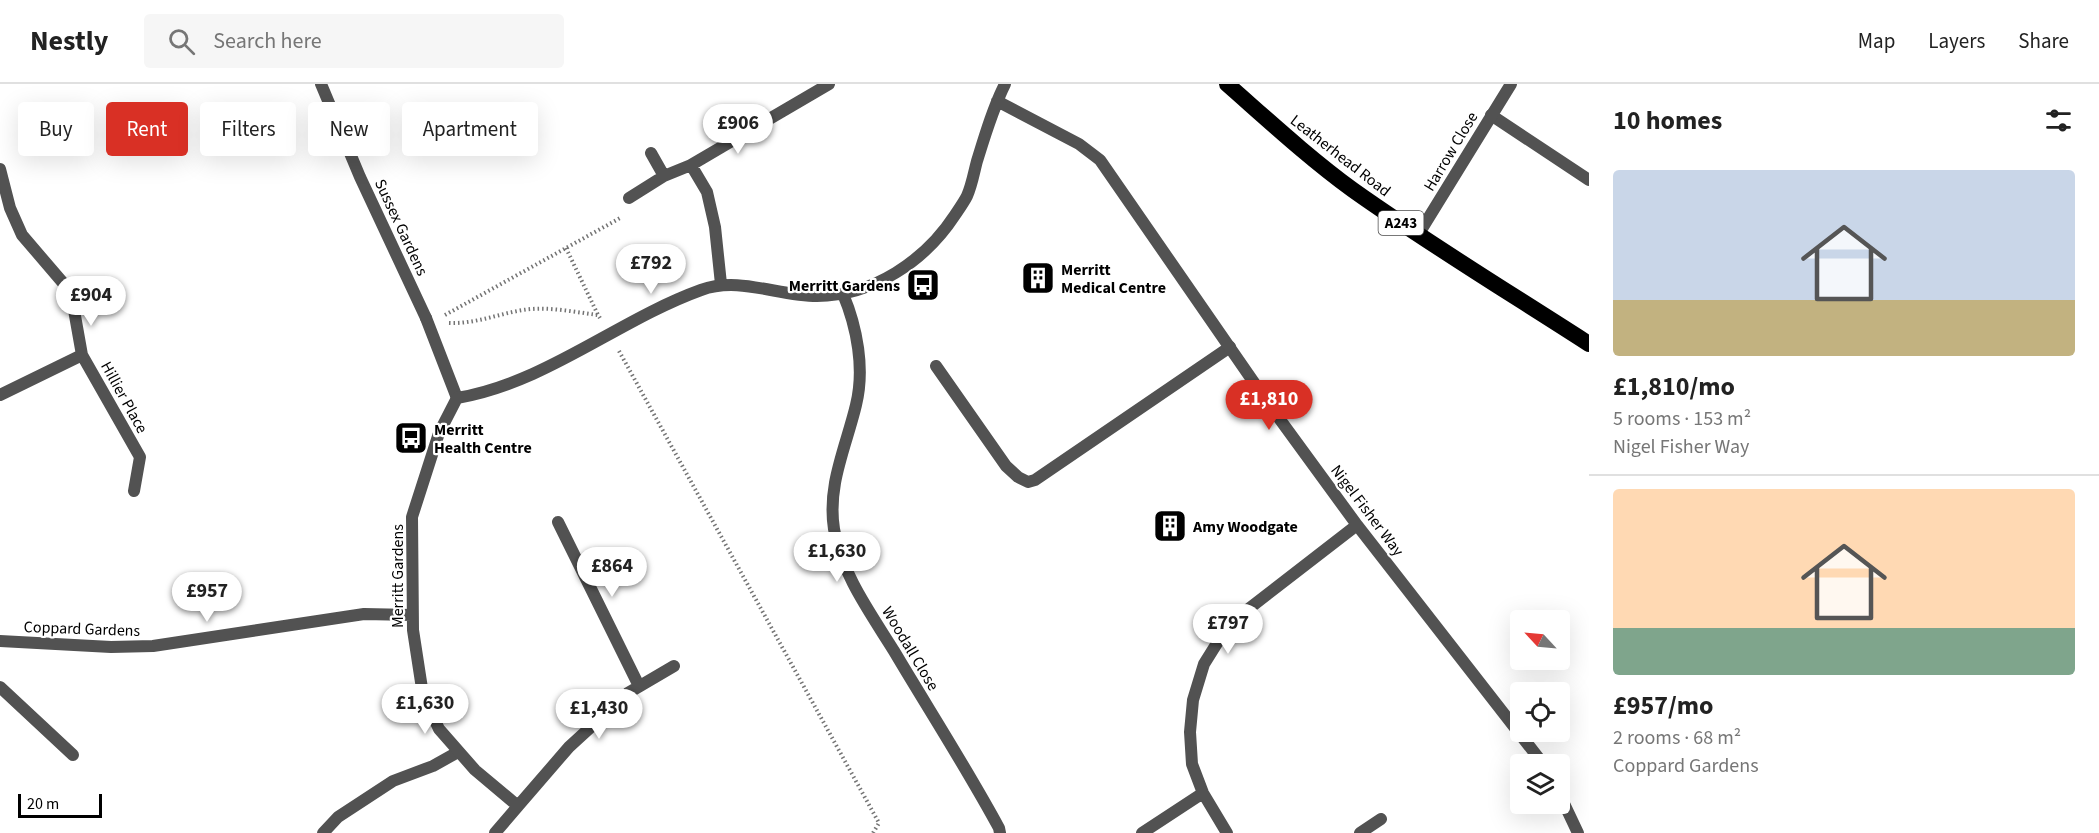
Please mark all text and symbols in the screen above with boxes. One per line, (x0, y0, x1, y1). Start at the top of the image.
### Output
search box (144, 14, 564, 68)
text: Nestly (30, 21, 108, 61)
icon: search (165, 25, 198, 58)
text: Search here (213, 25, 322, 57)
text: Map (1858, 26, 1895, 56)
text: Layers (1928, 26, 1985, 56)
text: Share (2018, 26, 2069, 56)
chip: Buy (18, 102, 94, 156)
chip: Rent (106, 102, 188, 156)
chip: Filters (200, 102, 296, 156)
chip: New (308, 102, 390, 156)
chip: Apartment (402, 102, 538, 156)
text: 10 homes (1613, 102, 1722, 139)
pin: £906 (702, 104, 774, 155)
icon: filters (2042, 104, 2075, 137)
street label: Harrow Close (1418, 108, 1483, 195)
text: £906 (717, 109, 759, 137)
street label: Leatherhead Road (1286, 110, 1395, 202)
street label: Sussex Gardens (369, 175, 433, 280)
icon: home (1790, 209, 1898, 317)
road number: A243 (1378, 211, 1424, 235)
pin: £792 (615, 244, 687, 295)
text: £792 (630, 249, 672, 277)
place label: Merritt Medical Centre (1061, 259, 1166, 299)
building icon: Merritt Medical Centre (1020, 260, 1056, 296)
bus stop icon: Merritt Gardens (905, 267, 941, 303)
place label: Merritt Gardens (789, 275, 900, 297)
pin: £904 (55, 276, 127, 327)
text: £904 (70, 281, 112, 309)
street label: Hillier Place (95, 357, 153, 438)
text: £1,810/mo (1613, 368, 1735, 405)
pin: £1,810 (1220, 380, 1318, 431)
text: £1,810 (1240, 385, 1298, 413)
text: 5 rooms · 153 m² (1613, 405, 1751, 433)
place label: Merritt Health Centre (434, 419, 532, 459)
bus stop icon: Merritt Health Centre (393, 420, 429, 456)
text: Nigel Fisher Way (1613, 433, 1749, 461)
street label: Nigel Fisher Way (1326, 460, 1409, 561)
building icon: Amy Woodgate (1152, 508, 1188, 544)
place label: Amy Woodgate (1192, 516, 1298, 538)
street label: Merritt Gardens (387, 524, 409, 628)
icon: home (1790, 528, 1898, 636)
pin: £1,630 (788, 532, 886, 583)
text: £1,630 (808, 537, 866, 565)
pin: £864 (576, 547, 648, 598)
text: £864 (591, 552, 633, 580)
pin: £957 (171, 572, 243, 623)
text: £957 (186, 577, 228, 605)
street label: Woodall Close (876, 602, 944, 695)
pin: £797 (1192, 604, 1264, 655)
text: £797 (1207, 609, 1249, 637)
north arrow (1510, 610, 1570, 670)
map controls (1510, 610, 1570, 814)
street label: Coppard Gardens (23, 616, 141, 642)
button: locate (1510, 682, 1570, 742)
pin: £1,630 (376, 684, 474, 735)
text: £957/mo (1613, 687, 1713, 724)
text: £1,630 (396, 689, 454, 717)
pin: £1,430 (550, 689, 648, 740)
text: £1,430 (570, 694, 628, 722)
text: 2 rooms · 68 m² (1613, 724, 1741, 752)
text: Coppard Gardens (1613, 752, 1759, 780)
button: layers (1510, 754, 1570, 814)
scale bar (18, 791, 102, 818)
text: 20 m (27, 793, 59, 815)

